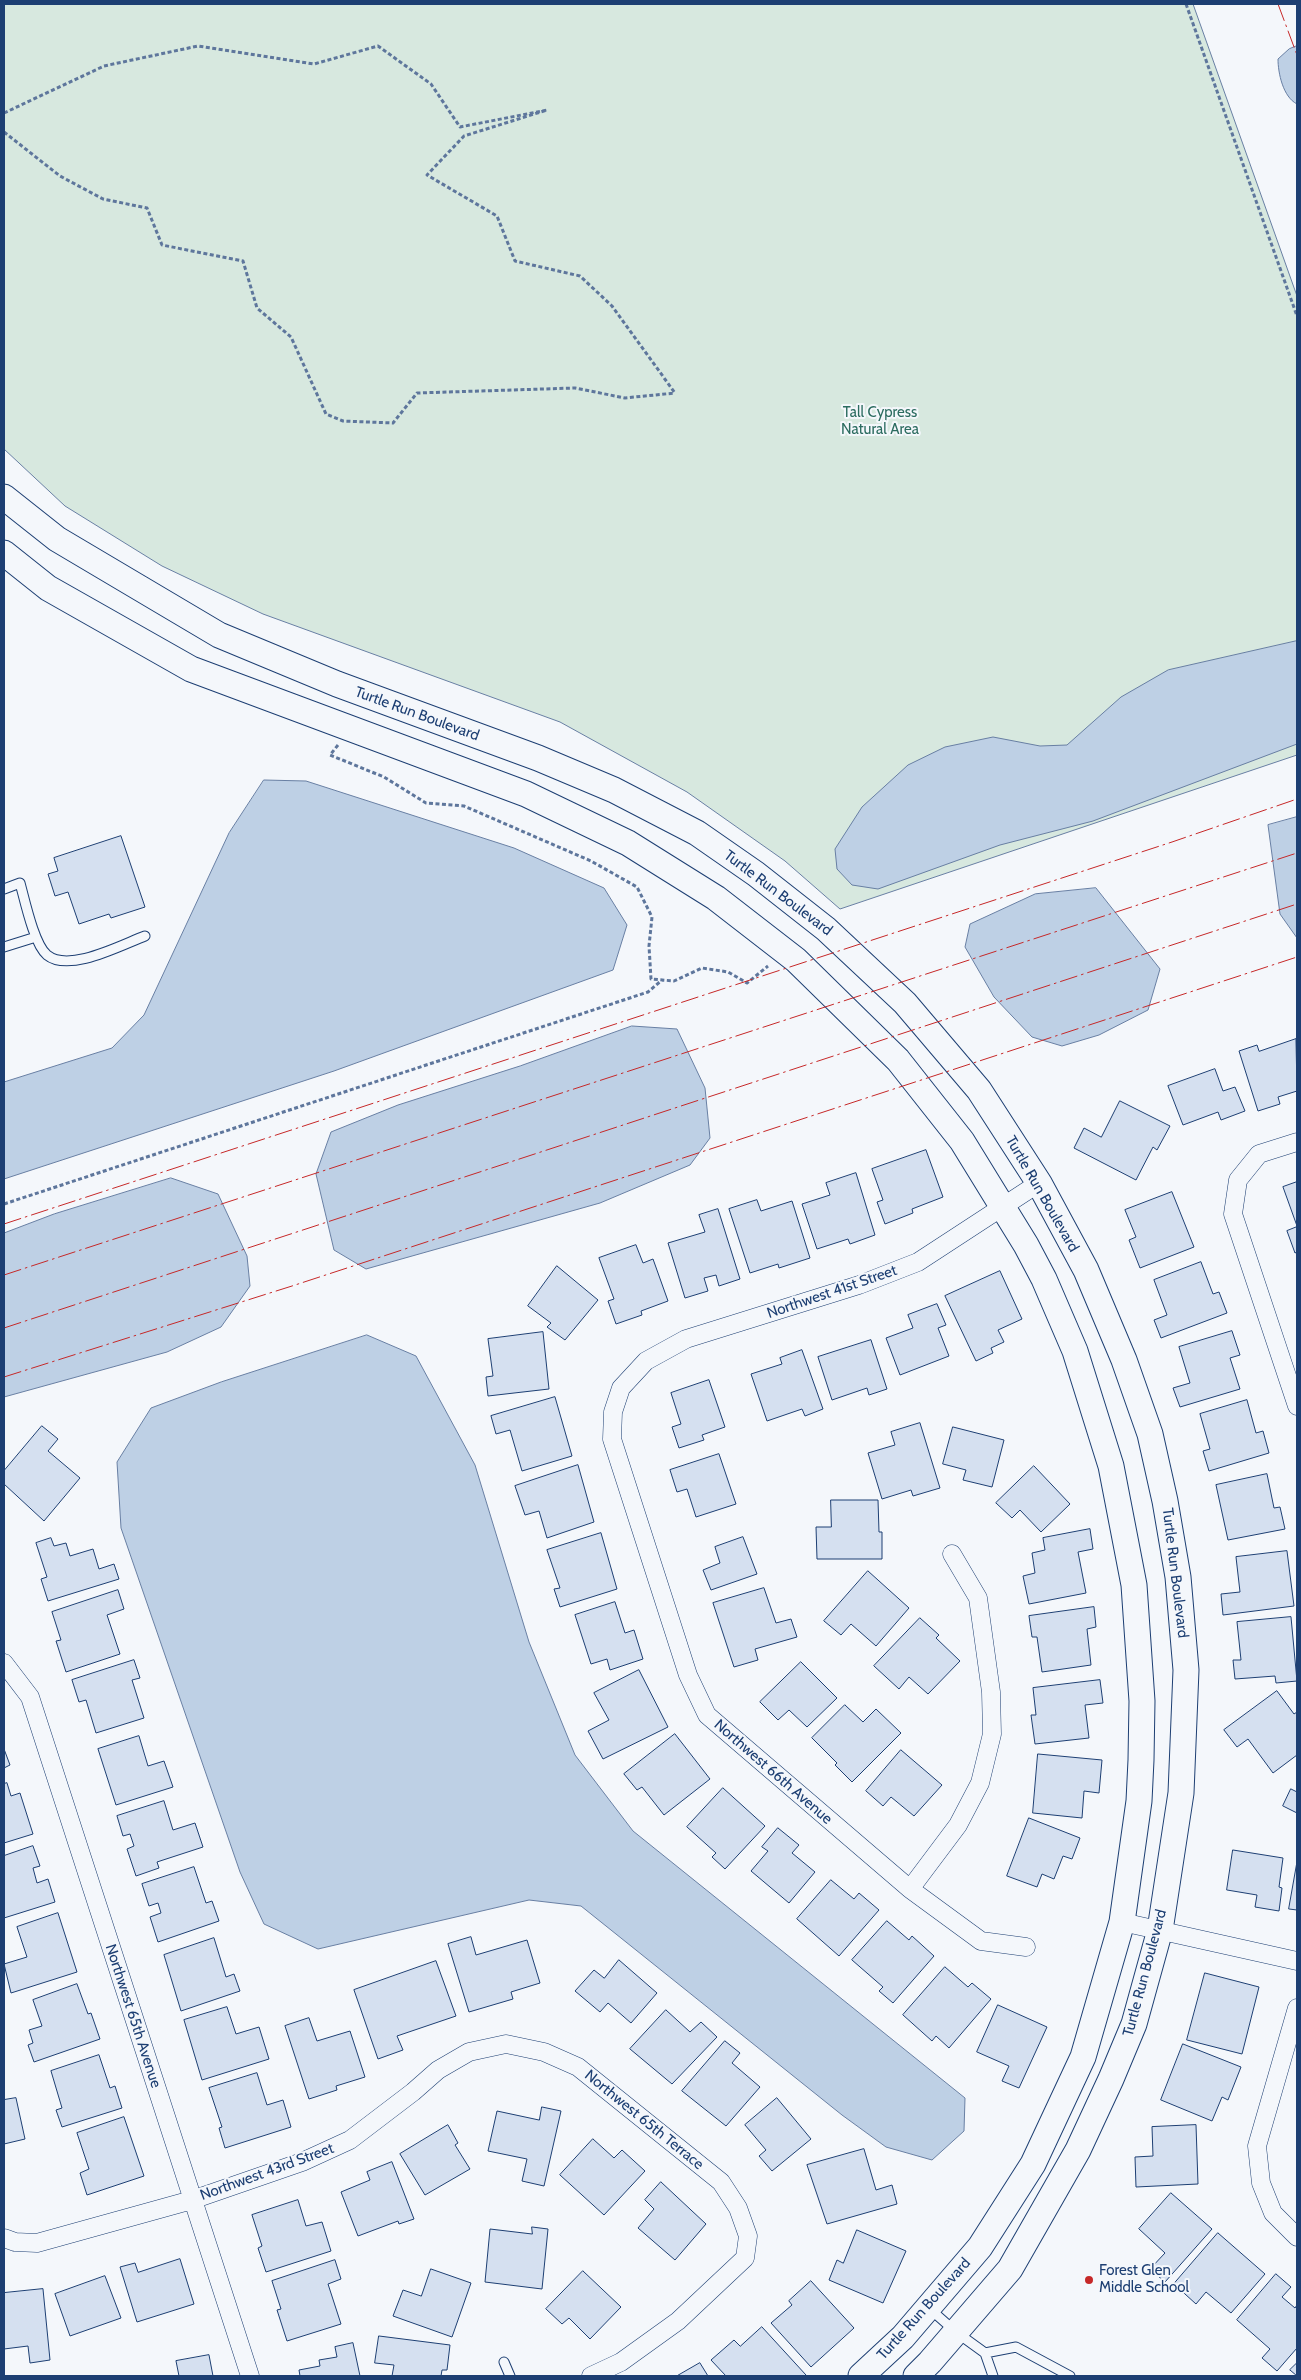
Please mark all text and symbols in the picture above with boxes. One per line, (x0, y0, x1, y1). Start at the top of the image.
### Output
park label: Tall Cypress Natural Area (841, 404, 919, 439)
street label: Turtle Run Boulevard (352, 683, 482, 745)
street label: Turtle Run Boulevard (720, 846, 836, 940)
street label: Turtle Run Boulevard (1001, 1133, 1083, 1255)
street label: Northwest 41st Street (765, 1261, 899, 1323)
street label: Turtle Run Boulevard (1158, 1507, 1192, 1639)
street label: Northwest 66th Avenue (710, 1716, 836, 1828)
street label: Turtle Run Boulevard (1119, 1907, 1171, 2039)
street label: Northwest 65th Avenue (101, 1942, 165, 2090)
street label: Northwest 65th Terrace (581, 2066, 707, 2174)
street label: Northwest 43rd Street (198, 2139, 336, 2205)
street label: Turtle Run Boulevard (874, 2254, 974, 2364)
place label: Forest Glen Middle School (1099, 2262, 1189, 2297)
marker: Forest Glen Middle School (1083, 2274, 1095, 2286)

